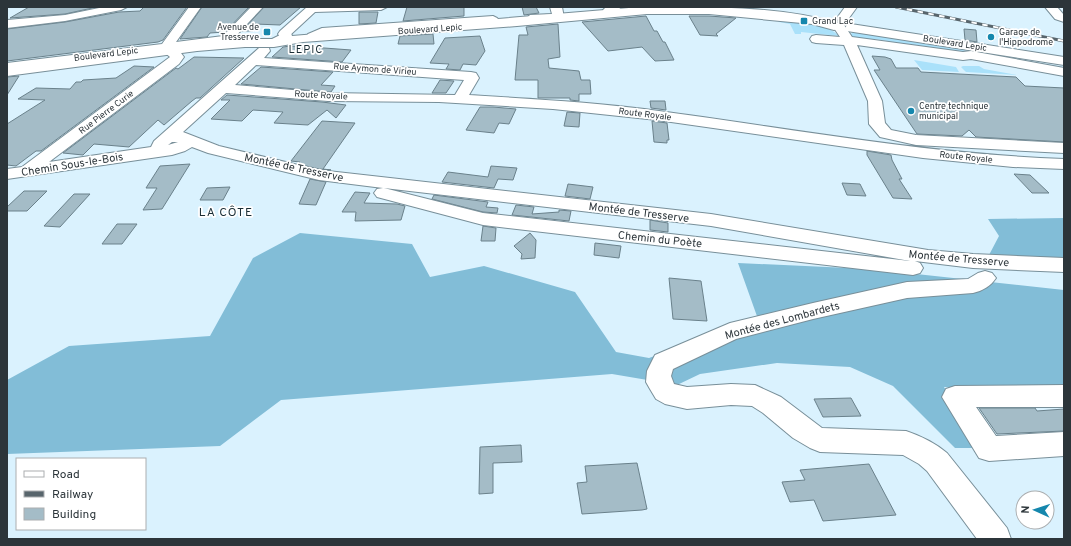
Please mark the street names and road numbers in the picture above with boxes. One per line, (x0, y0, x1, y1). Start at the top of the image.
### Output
street label: Boulevard Lepic (397, 22, 463, 37)
street label: Boulevard Lepic (922, 33, 988, 54)
street label: Boulevard Lepic (73, 45, 139, 64)
street label: Rue Aymon de Virieu (333, 61, 417, 78)
street label: Rue Pierre Curie (77, 88, 136, 137)
street label: Route Royale (294, 89, 348, 102)
street label: Route Royale (618, 106, 672, 123)
street label: Route Royale (939, 149, 993, 166)
street label: Chemin Sous-le-Bois (20, 150, 124, 180)
street label: Montée de Tresserve (243, 151, 345, 185)
street label: Montée de Tresserve (588, 200, 690, 226)
street label: Chemin du Poète (617, 229, 703, 251)
street label: Montée de Tresserve (908, 248, 1010, 270)
street label: Montée des Lombardets (723, 299, 841, 343)

